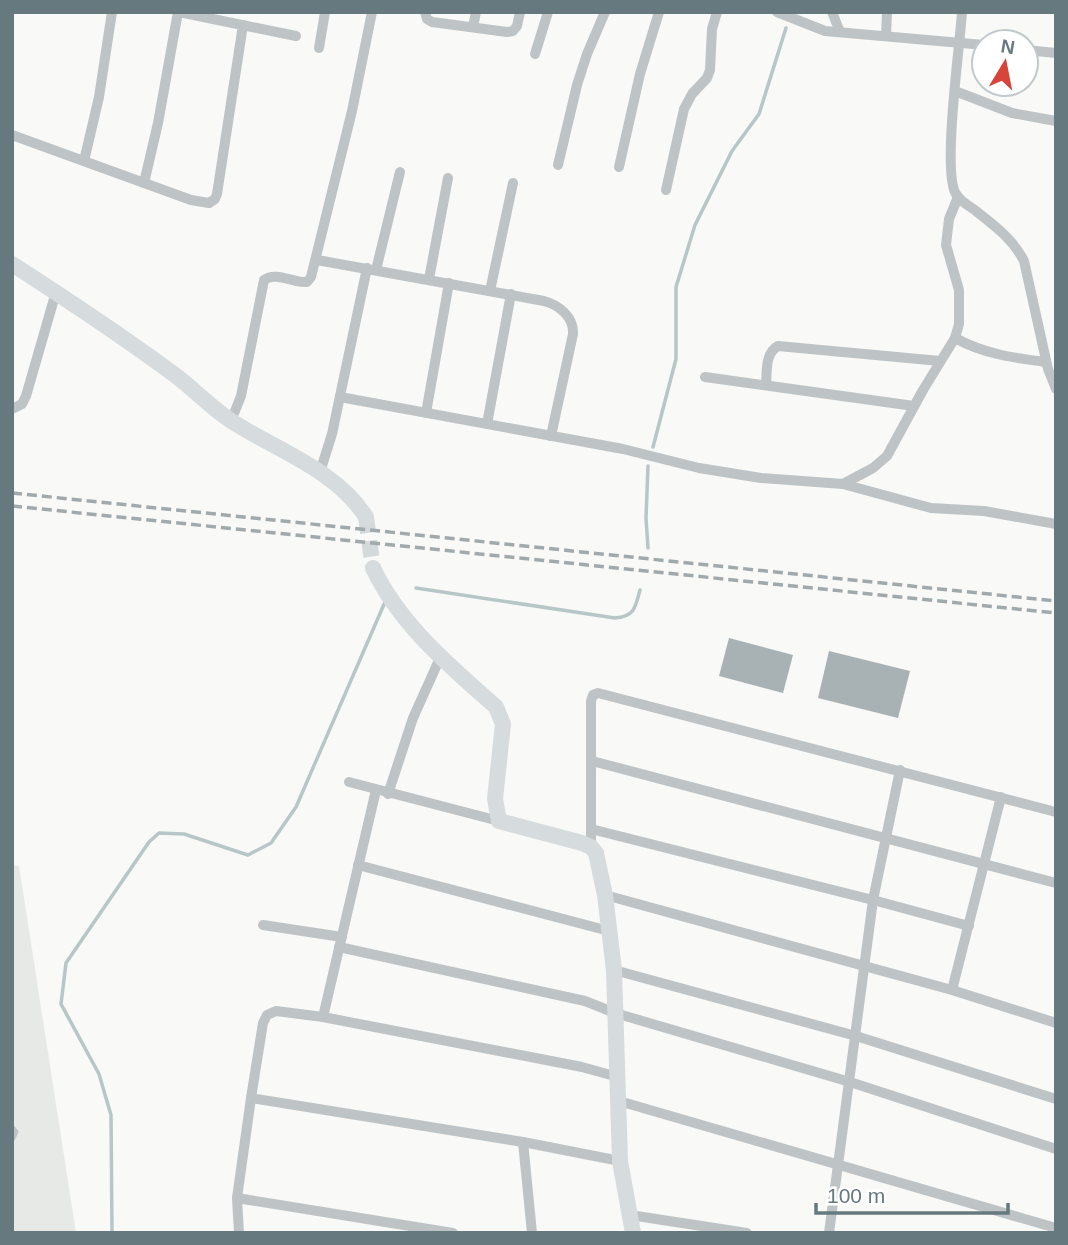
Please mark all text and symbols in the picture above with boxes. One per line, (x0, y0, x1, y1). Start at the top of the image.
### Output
north arrow (970, 28, 1040, 98)
text: N (999, 35, 1016, 58)
scale bar (816, 1172, 1009, 1216)
text: 100 m (827, 1184, 885, 1207)

